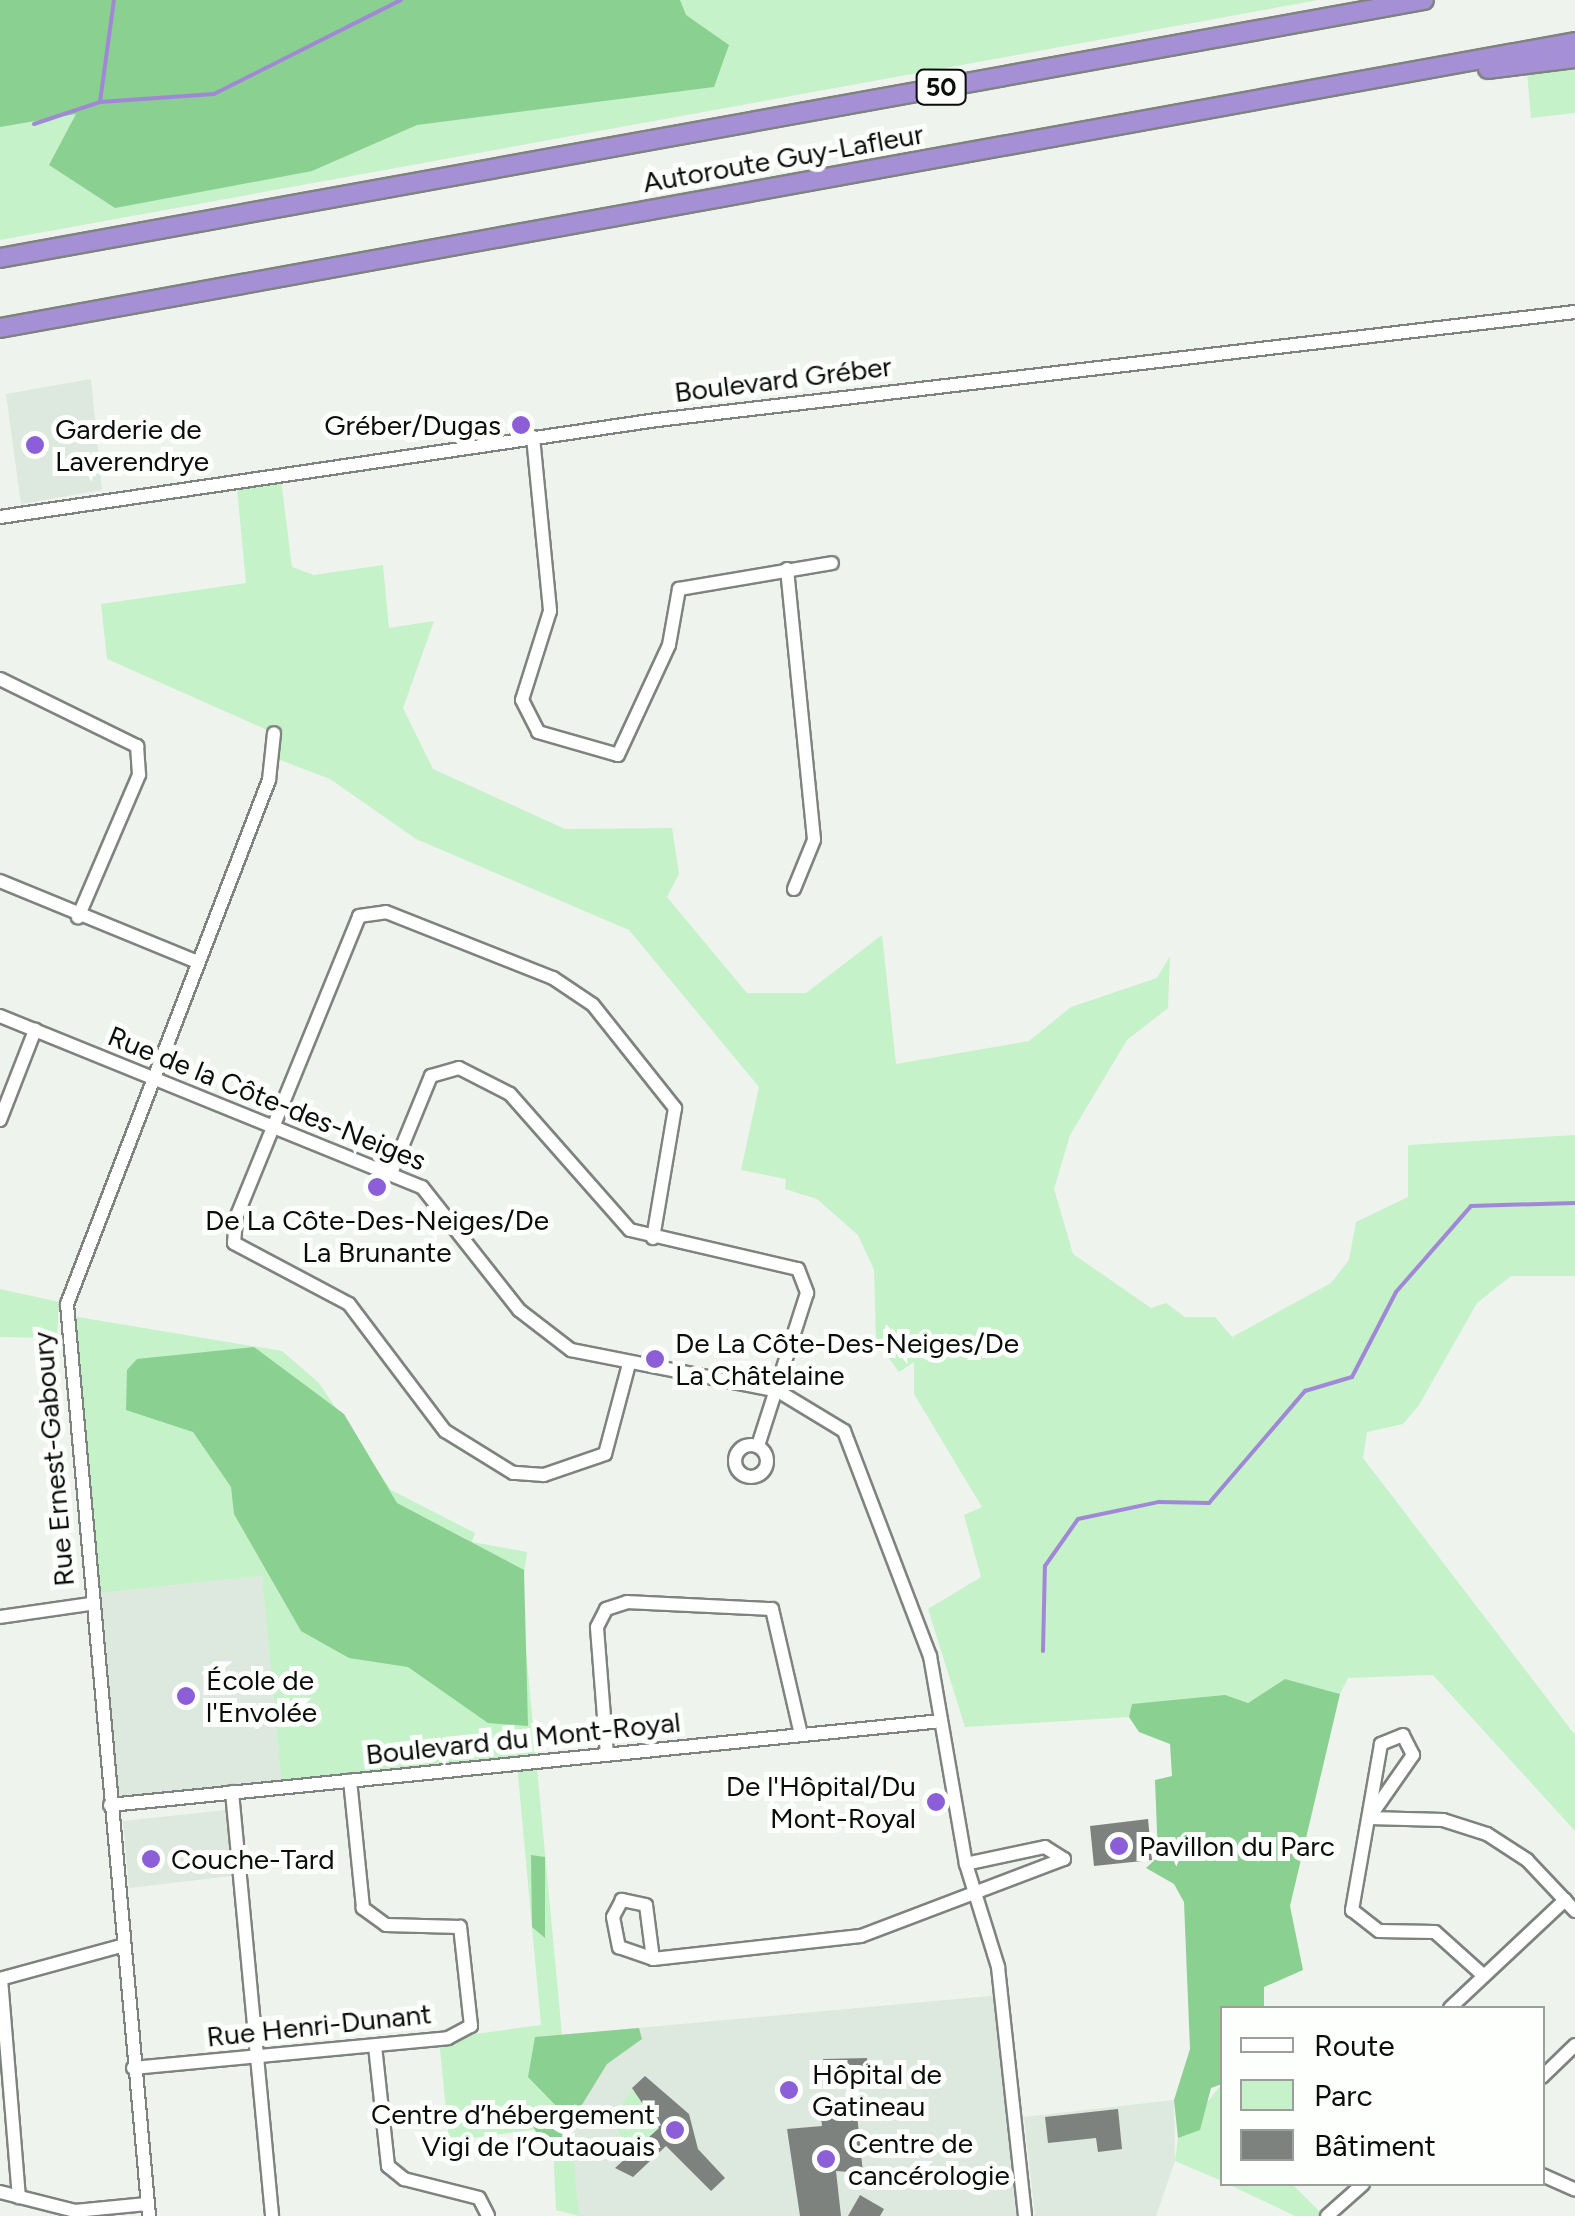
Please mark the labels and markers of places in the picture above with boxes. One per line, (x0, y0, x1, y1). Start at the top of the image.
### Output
place label: Gréber/Dugas (324, 408, 501, 442)
place label: Garderie de Laverendrye (55, 412, 209, 478)
marker: Gréber/Dugas (510, 414, 532, 436)
marker: Garderie de Laverendrye (24, 434, 46, 456)
marker: De La Côte-Des-Neiges/De La Brunante (366, 1176, 388, 1198)
place label: De La Côte-Des-Neiges/De La Brunante (205, 1203, 549, 1269)
place label: De La Côte-Des-Neiges/De La Châtelaine (675, 1326, 1019, 1392)
marker: De La Côte-Des-Neiges/De La Châtelaine (644, 1348, 666, 1370)
place label: École de l'Envolée (206, 1663, 317, 1729)
marker: École de l'Envolée (175, 1685, 197, 1707)
place label: De l'Hôpital/Du Mont-Royal (726, 1769, 916, 1835)
marker: De l'Hôpital/Du Mont-Royal (925, 1791, 947, 1813)
place label: Pavillon du Parc (1139, 1829, 1335, 1863)
marker: Pavillon du Parc (1108, 1835, 1130, 1857)
place label: Couche-Tard (171, 1842, 335, 1876)
marker: Couche-Tard (140, 1848, 162, 1870)
place label: Hôpital de Gatineau (812, 2057, 942, 2123)
marker: Hôpital de Gatineau (776, 2077, 802, 2103)
place label: Centre d’hébergement Vigi de l’Outaouais (371, 2097, 655, 2163)
marker: Centre d’hébergement Vigi de l’Outaouais (664, 2119, 686, 2141)
place label: Centre de cancérologie (848, 2126, 1010, 2192)
marker: Centre de cancérologie (813, 2146, 839, 2172)

